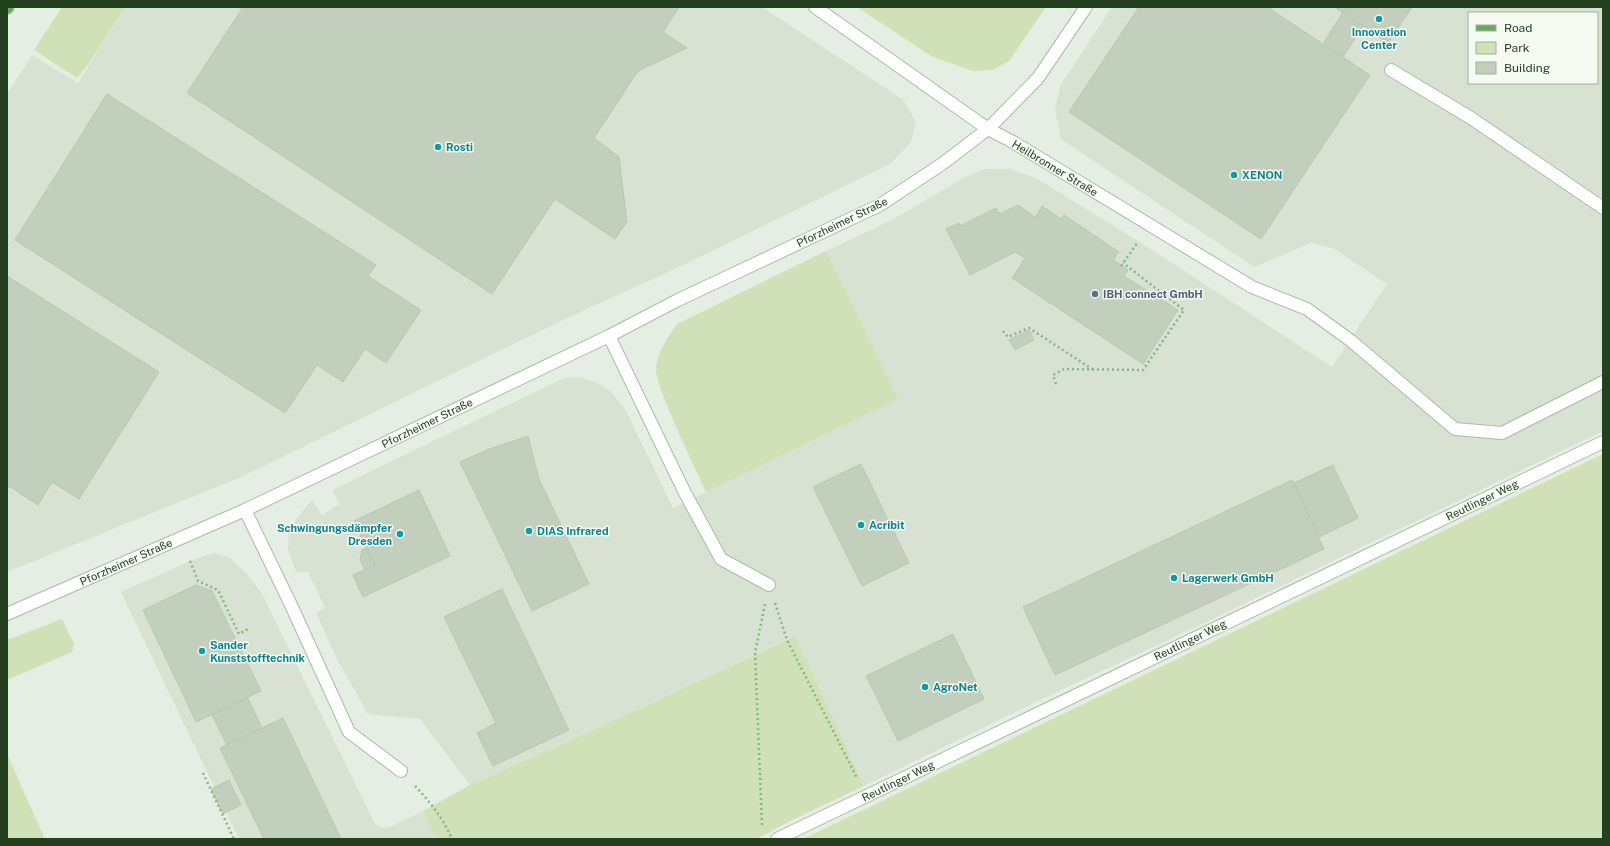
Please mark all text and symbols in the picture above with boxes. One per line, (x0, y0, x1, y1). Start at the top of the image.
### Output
legend (1468, 12, 1598, 84)
marker: Innovation Center (1374, 14, 1384, 24)
text: Road (1504, 21, 1532, 35)
place label: Innovation Center (1352, 26, 1406, 51)
text: Park (1504, 41, 1530, 55)
text: Building (1504, 61, 1550, 75)
street label: Heilbronner Straße (1010, 138, 1100, 198)
place label: Rosti (446, 141, 473, 153)
marker: Rosti (433, 142, 443, 152)
place label: XENON (1242, 169, 1282, 181)
marker: XENON (1229, 170, 1239, 180)
street label: Pforzheimer Straße (795, 195, 889, 249)
place label: IBH connect GmbH (1103, 288, 1203, 300)
marker: IBH connect GmbH (1090, 289, 1100, 299)
street label: Pforzheimer Straße (380, 396, 474, 450)
street label: Reutlinger Weg (1444, 477, 1520, 523)
place label: Acribit (869, 519, 905, 531)
marker: Acribit (856, 520, 866, 530)
place label: Schwingungsdämpfer Dresden (277, 522, 392, 547)
place label: DIAS Infrared (537, 525, 609, 537)
marker: DIAS Infrared (524, 526, 534, 536)
marker: Schwingungsdämpfer Dresden (395, 529, 405, 539)
street label: Pforzheimer Straße (78, 536, 174, 588)
place label: Lagerwerk GmbH (1182, 572, 1274, 584)
marker: Lagerwerk GmbH (1169, 573, 1179, 583)
street label: Reutlinger Weg (1152, 617, 1228, 663)
place label: Sander Kunststofftechnik (210, 639, 305, 664)
marker: Sander Kunststofftechnik (197, 646, 207, 656)
place label: AgroNet (933, 681, 978, 693)
marker: AgroNet (920, 682, 930, 692)
street label: Reutlinger Weg (860, 758, 936, 804)

